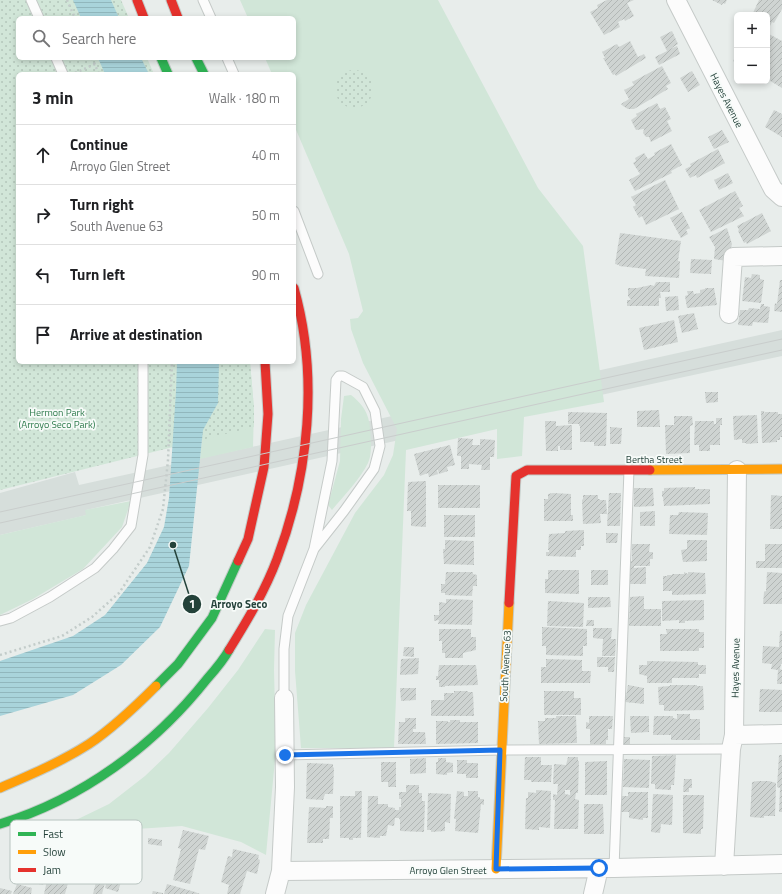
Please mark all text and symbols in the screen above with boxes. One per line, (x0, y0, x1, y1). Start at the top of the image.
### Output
map controls (734, 12, 770, 84)
button: + (734, 12, 770, 48)
search box (16, 16, 296, 60)
icon: search (30, 27, 52, 49)
text: Search here (62, 27, 136, 50)
button: − (734, 48, 770, 84)
street label: Hayes Avenue (706, 70, 747, 130)
text: 3 min (32, 85, 73, 111)
text: Walk · 180 m (209, 88, 280, 108)
text: Continue (70, 133, 128, 156)
icon: ahead (32, 144, 54, 166)
text: 40 m (252, 145, 280, 165)
text: Arroyo Glen Street (70, 156, 170, 176)
text: Turn right (70, 193, 134, 216)
icon: right (32, 204, 54, 226)
text: 50 m (252, 205, 280, 225)
text: South Avenue 63 (70, 216, 163, 236)
text: Turn left (70, 263, 125, 286)
icon: left (32, 264, 54, 286)
text: 90 m (252, 265, 280, 285)
text: Arrive at destination (70, 323, 203, 346)
icon: arrive (32, 324, 54, 346)
park label: Hermon Park (Arroyo Seco Park) (19, 405, 96, 432)
street label: Bertha Street (626, 452, 683, 467)
callout: Arroyo Seco (182, 592, 275, 615)
text: 1 (189, 594, 195, 613)
text: Arroyo Seco (211, 596, 267, 612)
street label: South Avenue 63 (496, 630, 515, 702)
street label: Hayes Avenue (727, 638, 744, 698)
route end (276, 746, 294, 764)
legend (10, 820, 142, 884)
text: Fast (43, 826, 63, 842)
text: Slow (43, 844, 66, 860)
route start (590, 859, 608, 877)
text: Jam (43, 862, 61, 878)
street label: Arroyo Glen Street (409, 863, 487, 878)

